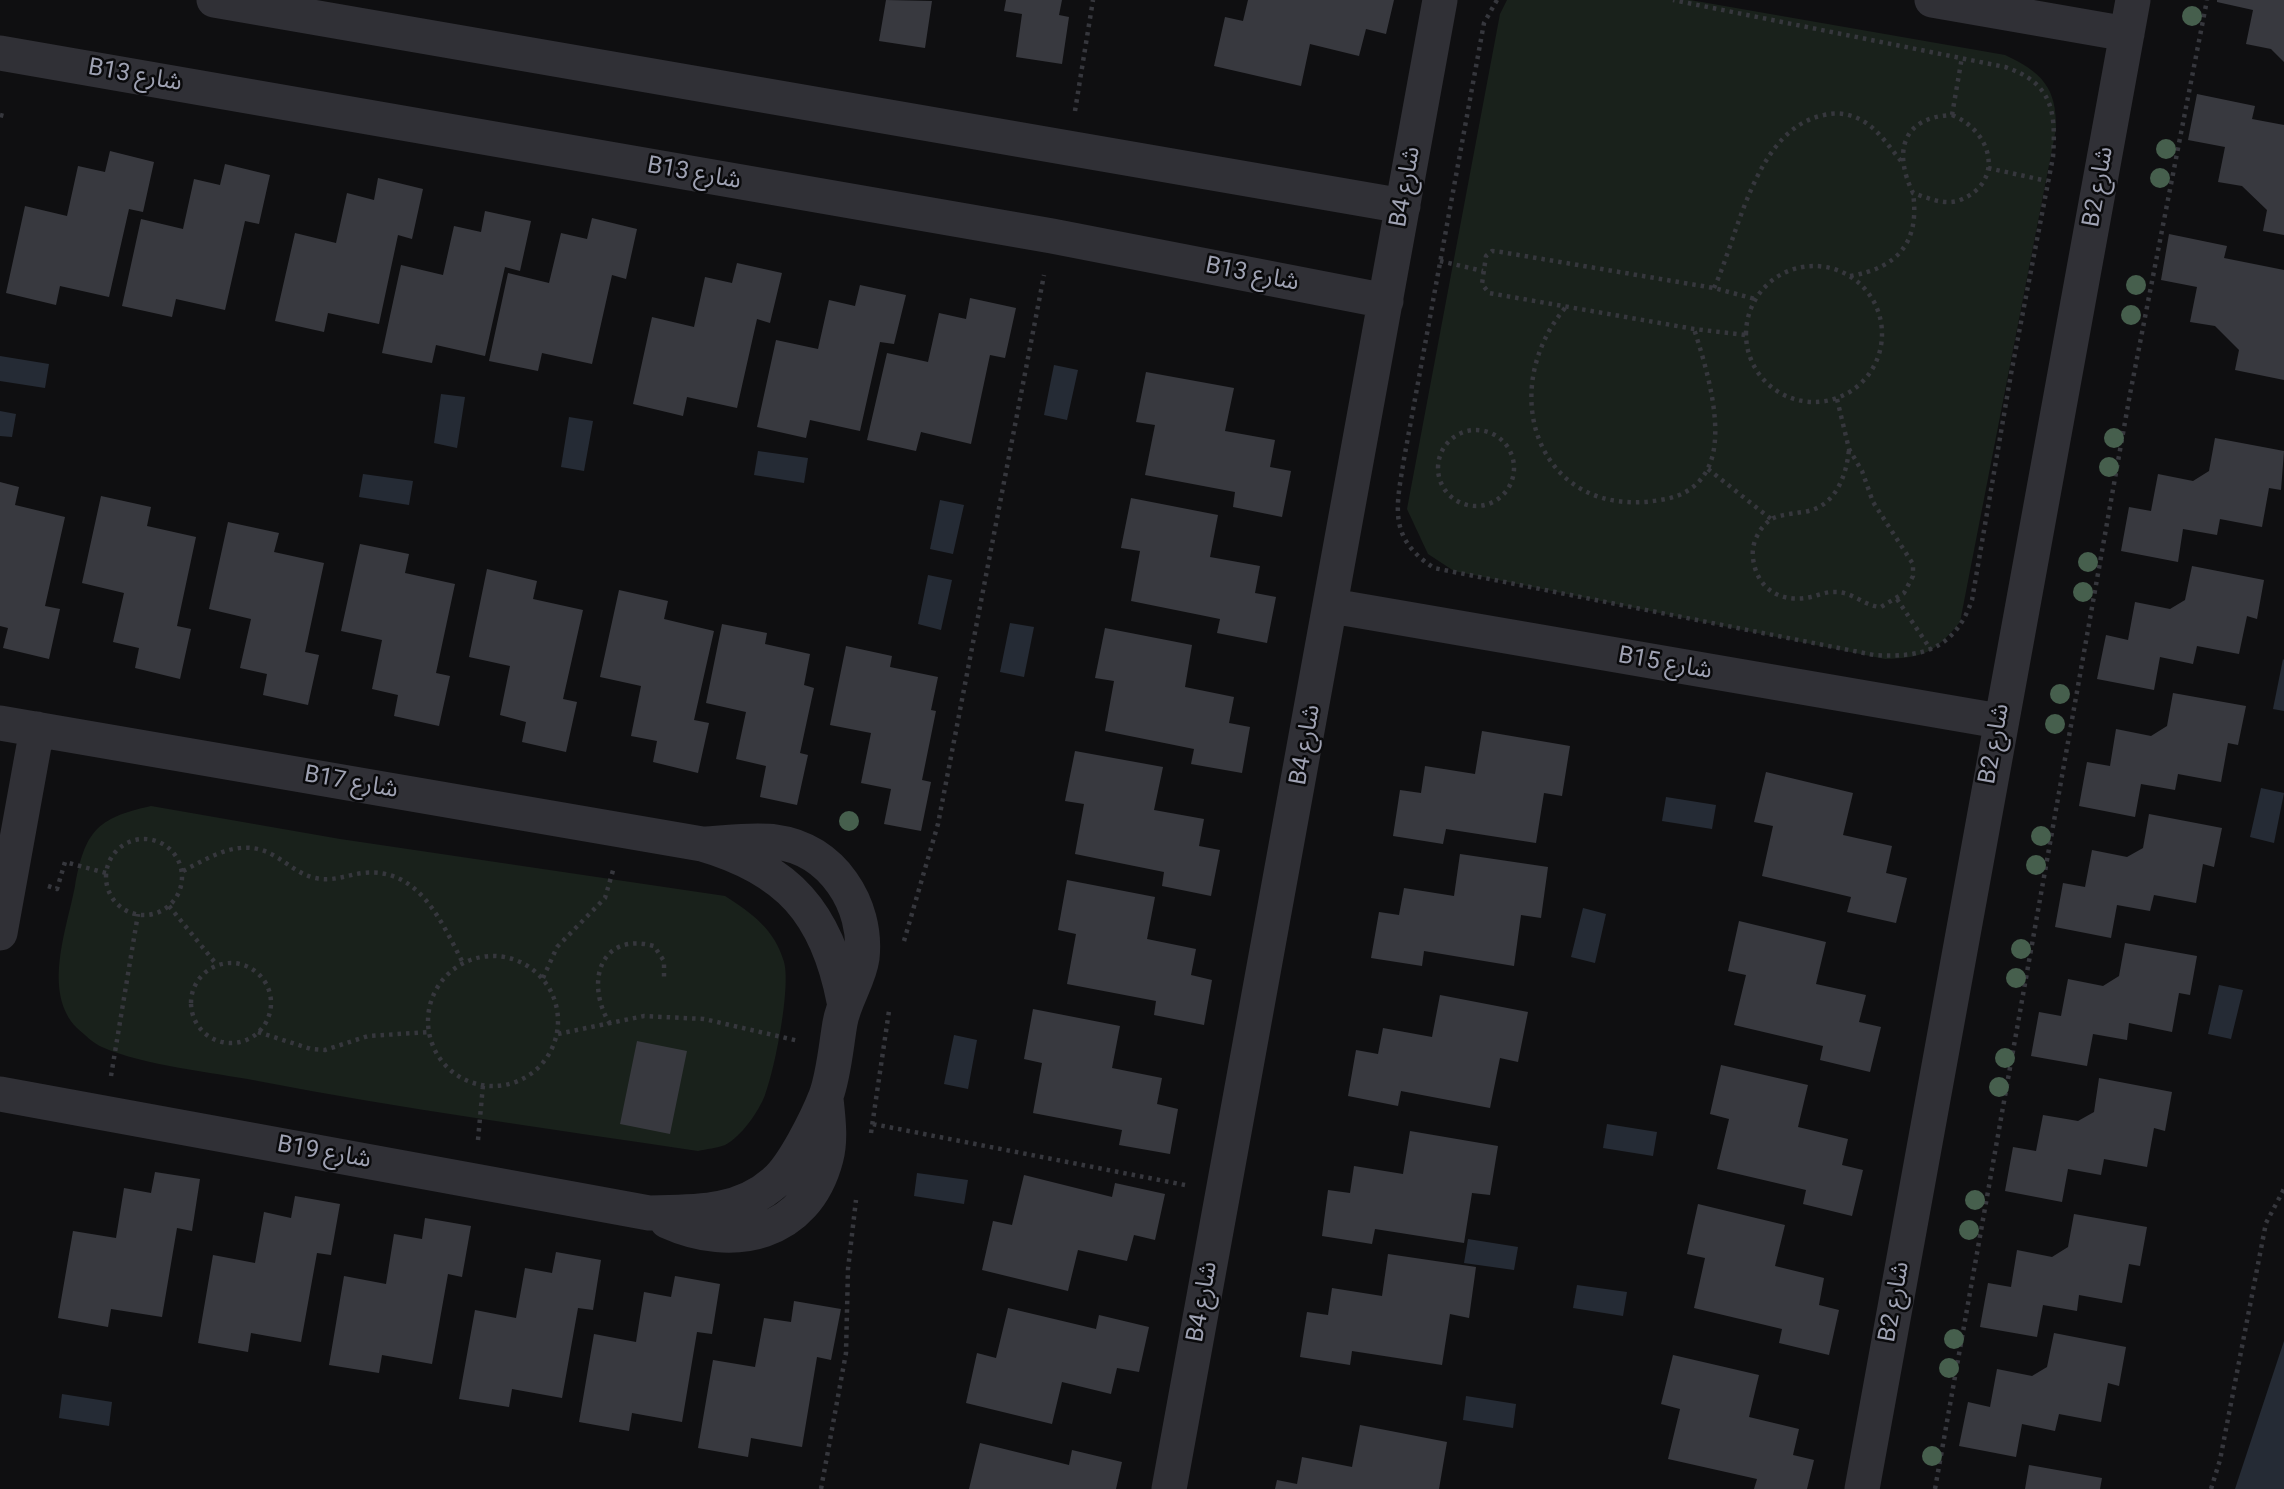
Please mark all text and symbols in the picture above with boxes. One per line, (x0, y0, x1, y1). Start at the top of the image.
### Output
street label: B13 شارع (86, 54, 184, 98)
street label: B4 شارع (1385, 145, 1427, 229)
street label: B2 شارع (2078, 145, 2120, 229)
street label: B13 شارع (645, 152, 743, 196)
street label: B13 شارع (1203, 252, 1301, 298)
street label: B15 شارع (1616, 642, 1714, 686)
street label: B2 شارع (1974, 702, 2016, 786)
street label: B4 شارع (1285, 703, 1327, 787)
street label: B17 شارع (302, 761, 400, 805)
street label: B19 شارع (275, 1131, 373, 1175)
street label: B4 شارع (1182, 1260, 1224, 1344)
street label: B2 شارع (1874, 1260, 1916, 1344)

